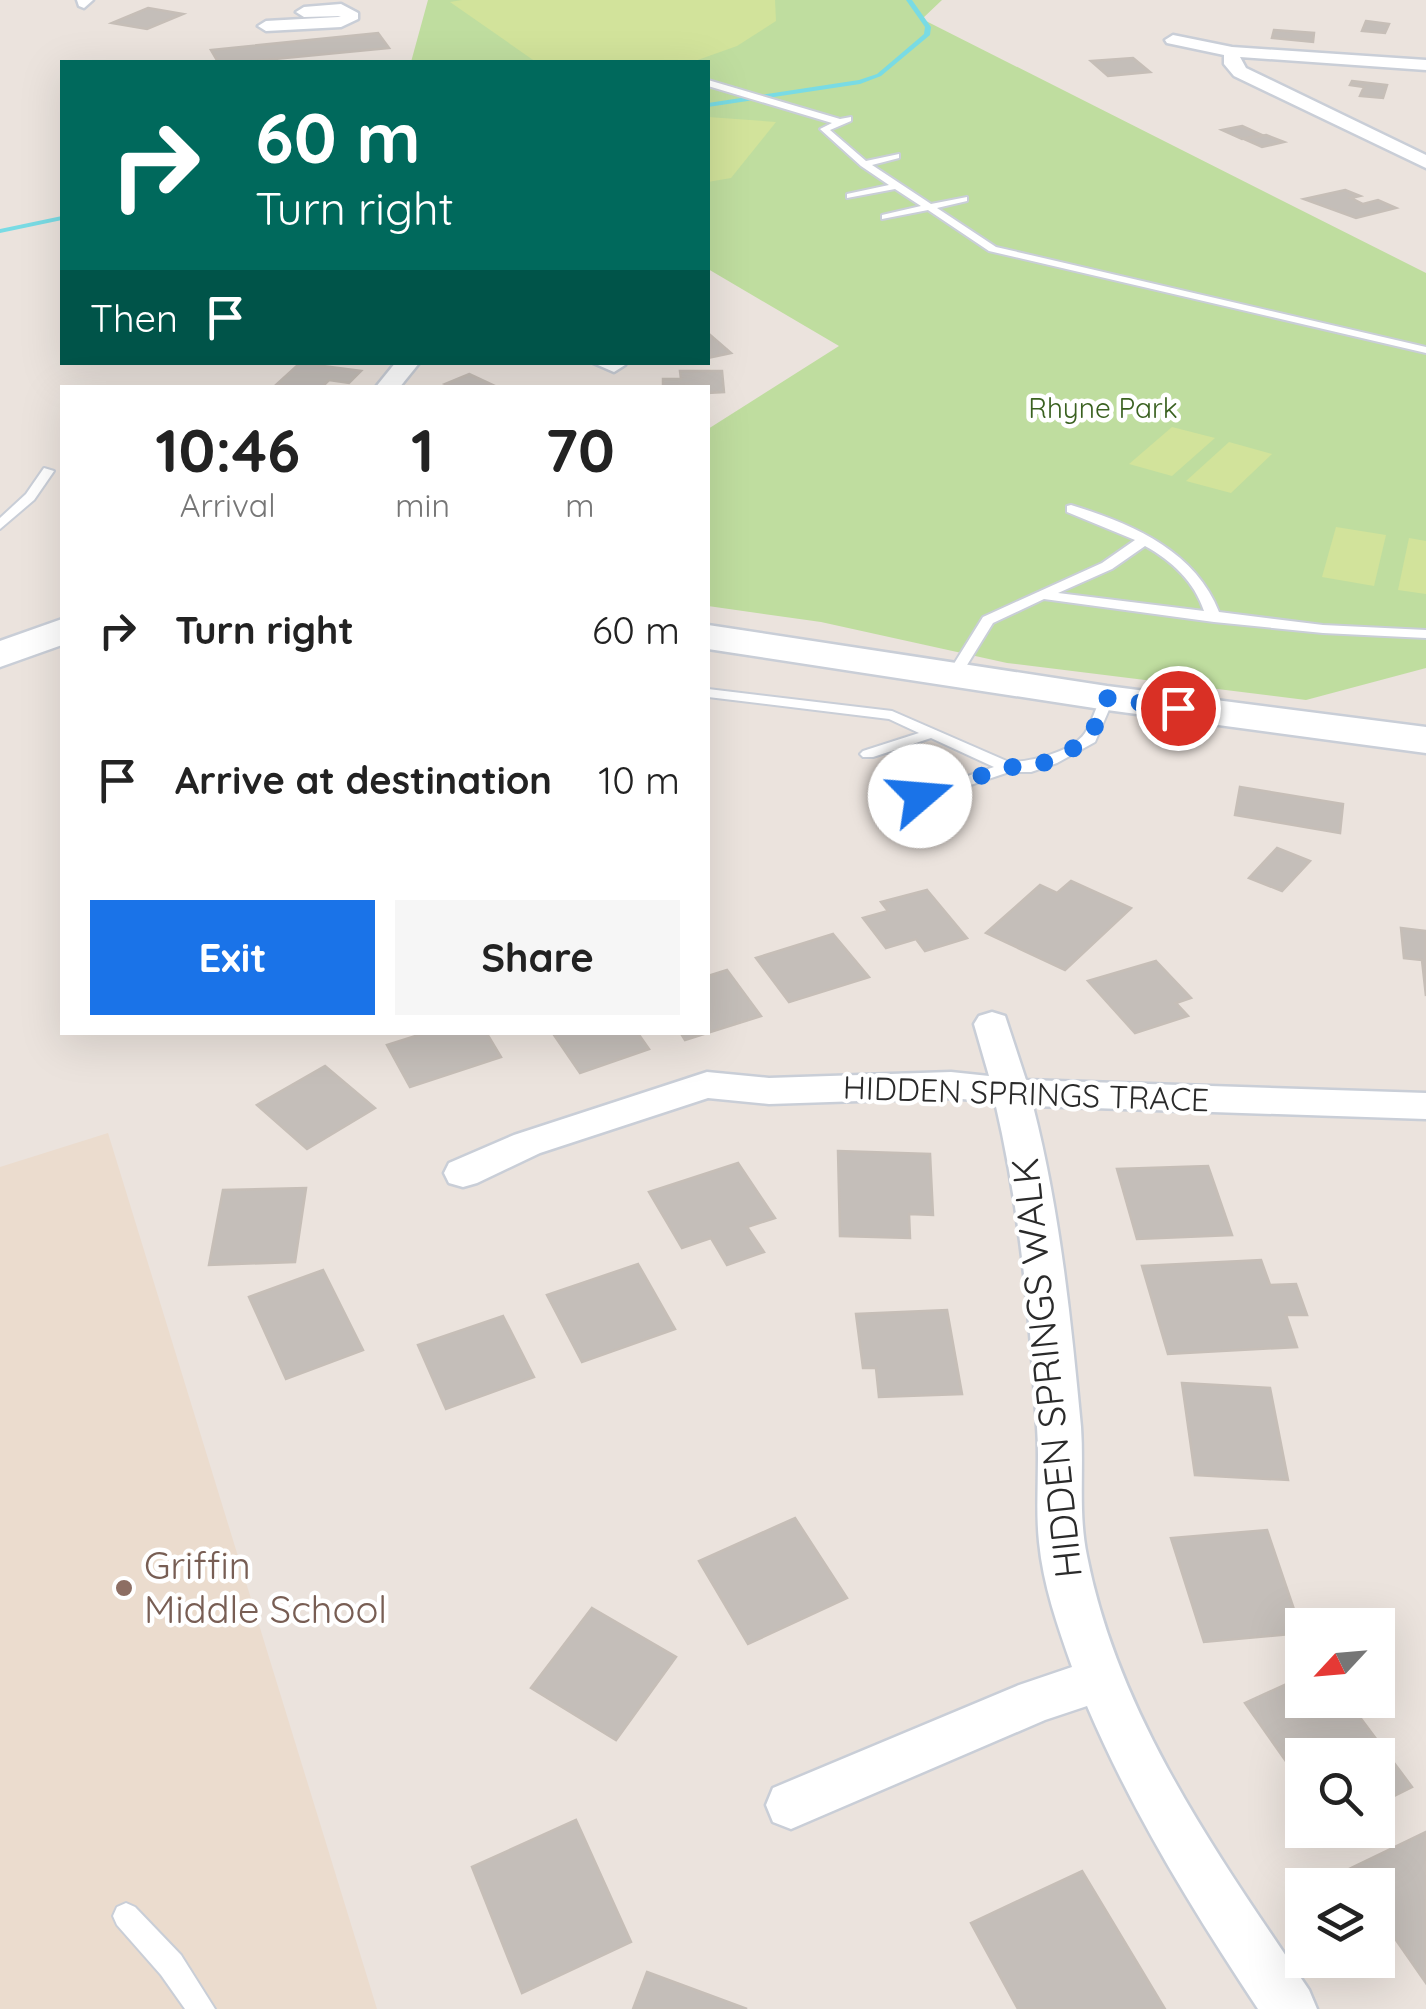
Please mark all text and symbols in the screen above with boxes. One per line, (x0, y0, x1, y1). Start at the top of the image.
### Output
text: 60 m (255, 93, 421, 181)
icon: right (90, 100, 220, 230)
text: Turn right (255, 180, 454, 236)
icon: arrive (198, 290, 253, 345)
text: Then (90, 294, 178, 342)
park label: Rhyne Park (1028, 390, 1178, 425)
text: 10:46 (155, 412, 300, 487)
text: 1 (411, 412, 434, 487)
text: 70 (545, 412, 615, 487)
text: Arrival (180, 485, 276, 525)
text: min (395, 485, 450, 525)
text: m (565, 485, 595, 525)
icon: right (90, 603, 145, 658)
text: Turn right (175, 606, 354, 654)
text: 60 m (592, 606, 680, 654)
pin (1136, 666, 1221, 751)
icon: arrive (1151, 681, 1206, 736)
position arrow (868, 744, 972, 848)
icon: arrive (90, 753, 145, 808)
text: Arrive at destination (175, 756, 552, 804)
text: 10 m (598, 756, 680, 804)
button: Exit (90, 900, 375, 1015)
button: Share (395, 900, 680, 1015)
street label: HIDDEN SPRINGS TRACE (842, 1067, 1210, 1119)
street label: HIDDEN SPRINGS WALK (1000, 1156, 1092, 1581)
place label: Griffin Middle School (144, 1541, 387, 1633)
marker: Griffin Middle School (113, 1577, 135, 1599)
north arrow (1285, 1608, 1395, 1718)
map controls (1285, 1608, 1395, 1978)
button: search (1285, 1738, 1395, 1848)
button: layers (1285, 1868, 1395, 1978)

